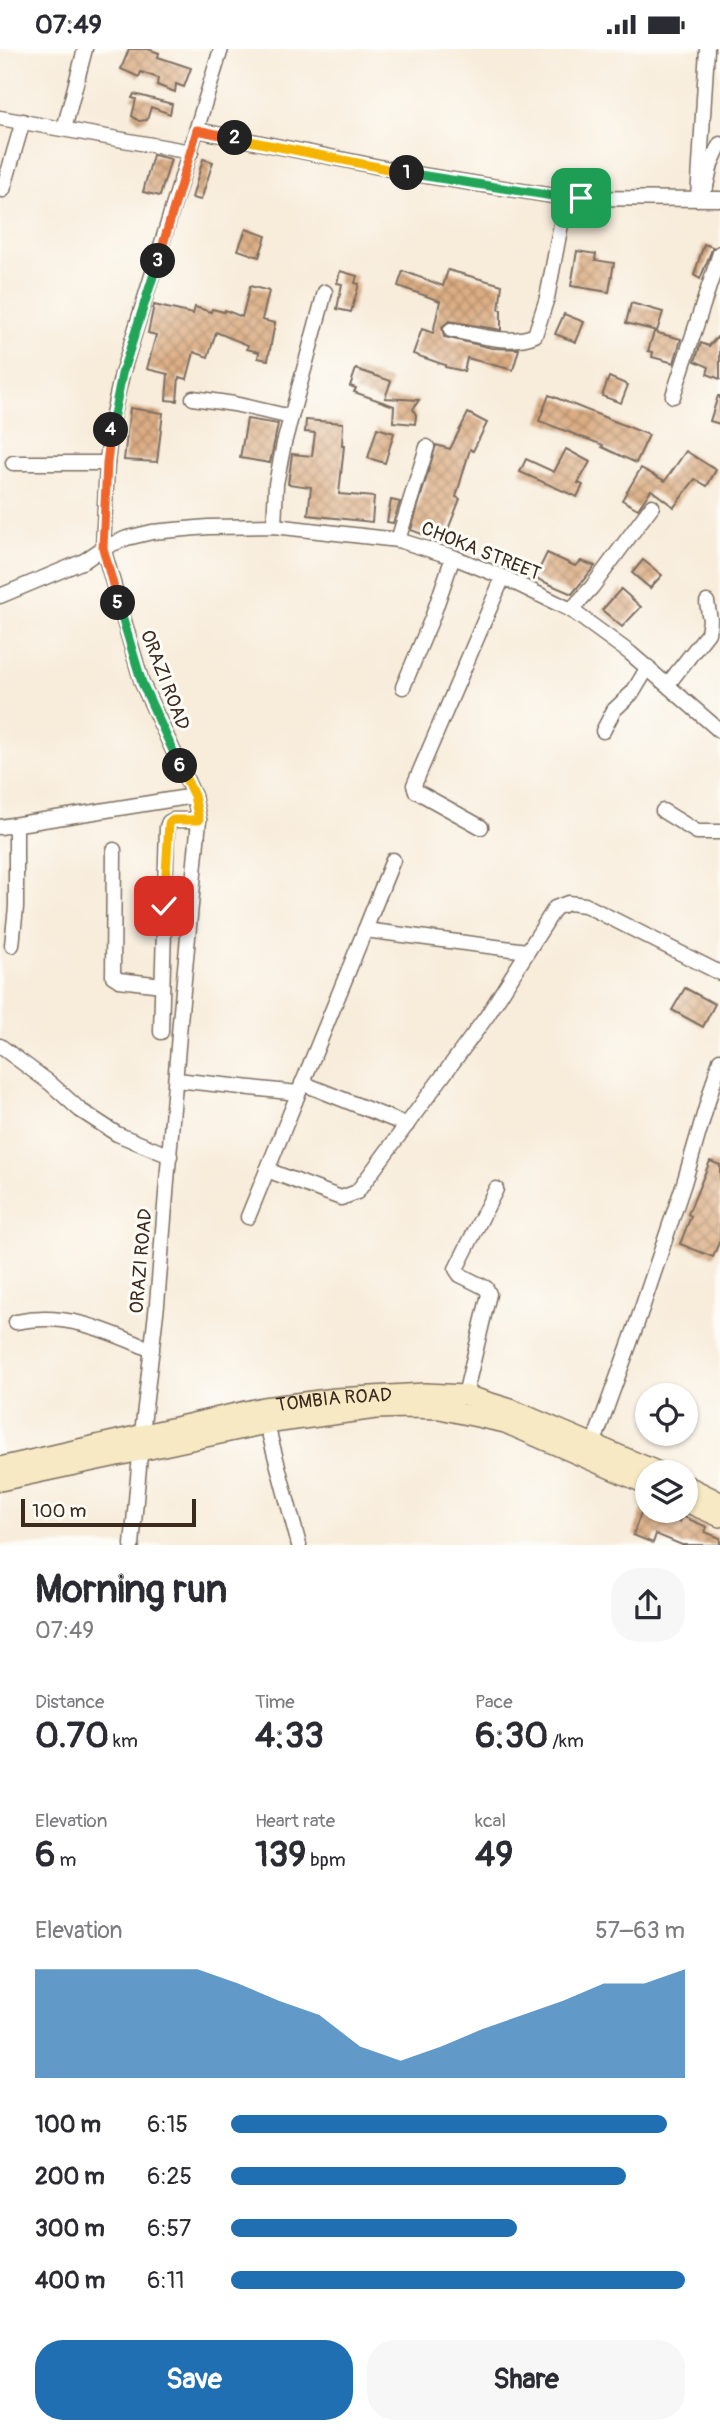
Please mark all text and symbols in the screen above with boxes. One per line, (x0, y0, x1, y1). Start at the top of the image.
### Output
text: 07:49 (35, 9, 102, 41)
pin: 2 (218, 121, 252, 155)
text: 2 (229, 125, 240, 149)
pin: 1 (390, 155, 424, 191)
text: 1 (403, 160, 410, 184)
pin (551, 168, 611, 228)
icon: arrive (562, 179, 600, 217)
pin: 3 (140, 243, 176, 279)
text: 3 (152, 248, 163, 272)
pin: 4 (94, 413, 128, 447)
text: 4 (105, 417, 116, 441)
street label: CHOKA STREET (418, 516, 544, 586)
pin: 5 (100, 585, 136, 621)
text: 5 (112, 590, 123, 614)
street label: ORAZI ROAD (135, 627, 195, 733)
pin: 6 (162, 749, 198, 783)
text: 6 (174, 753, 185, 777)
pin (134, 876, 194, 936)
icon: check (145, 887, 183, 925)
street label: ORAZI ROAD (124, 1207, 158, 1314)
street label: TOMBIA ROAD (275, 1383, 392, 1417)
map controls (635, 1383, 698, 1523)
button: locate (635, 1383, 698, 1446)
button: layers (635, 1460, 698, 1523)
scale bar (21, 1496, 196, 1528)
text: 100 m (32, 1499, 86, 1523)
text: Morning run (35, 1566, 227, 1614)
button: share (611, 1568, 685, 1642)
text: 07:49 (35, 1616, 94, 1645)
text: Distance (35, 1690, 104, 1714)
text: Time (255, 1690, 295, 1714)
text: Pace (475, 1690, 513, 1714)
text: 0.70 (35, 1714, 109, 1758)
text: 4:33 (255, 1714, 324, 1758)
text: 6:30 (475, 1714, 548, 1758)
text: km (109, 1729, 138, 1753)
text: /km (548, 1729, 584, 1753)
text: Elevation (35, 1809, 107, 1833)
text: Heart rate (255, 1809, 335, 1833)
text: kcal (475, 1809, 506, 1833)
text: 6 (35, 1833, 55, 1877)
text: 139 (255, 1833, 306, 1877)
text: 49 (475, 1833, 513, 1877)
text: m (55, 1848, 76, 1872)
text: bpm (306, 1848, 346, 1872)
text: Elevation (35, 1916, 123, 1945)
text: 57–63 m (595, 1916, 685, 1945)
text: 100 m (35, 2110, 101, 2139)
text: 6:15 (147, 2110, 188, 2139)
text: 200 m (35, 2162, 105, 2191)
text: 6:25 (147, 2162, 192, 2191)
text: 300 m (35, 2214, 105, 2243)
text: 6:57 (147, 2214, 191, 2243)
text: 400 m (35, 2266, 105, 2295)
text: 6:11 (147, 2266, 185, 2295)
button: Save (35, 2340, 353, 2420)
button: Share (367, 2340, 685, 2420)

